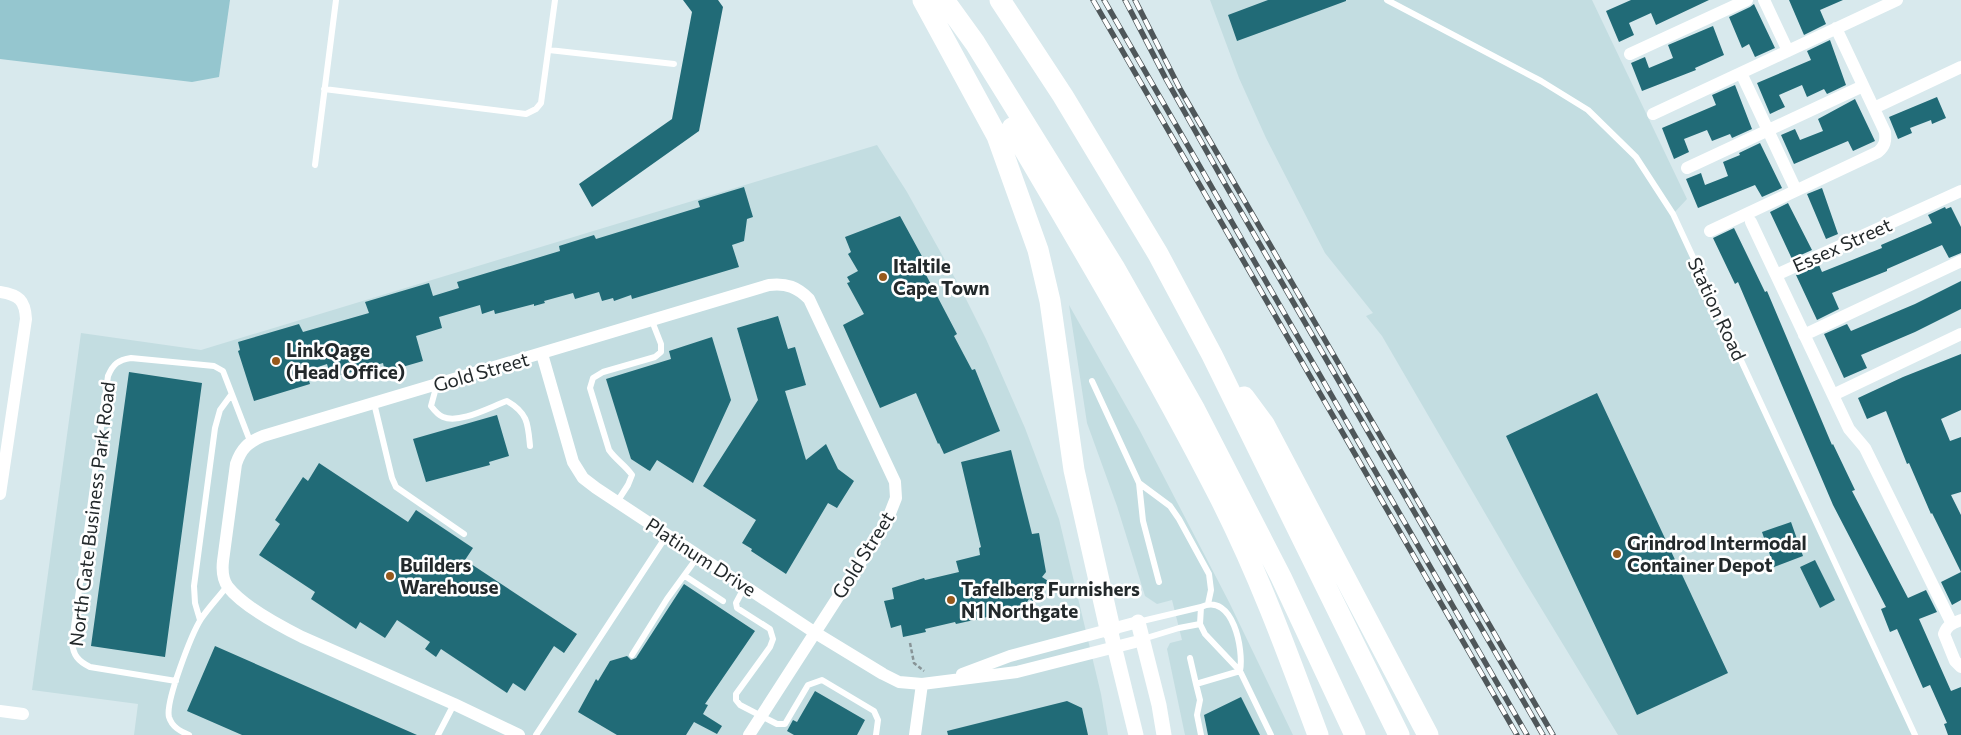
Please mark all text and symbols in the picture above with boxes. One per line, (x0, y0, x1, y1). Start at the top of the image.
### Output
street label: Essex Street (1789, 212, 1895, 277)
street label: Station Road (1683, 253, 1751, 364)
place label: Italtile Cape Town (893, 254, 989, 299)
marker: Italtile Cape Town (877, 271, 889, 283)
place label: LinkQage (Head Office) (286, 338, 405, 383)
street label: Gold Street (430, 347, 532, 396)
marker: LinkQage (Head Office) (270, 355, 282, 367)
street label: North Gate Business Park Road (64, 380, 119, 648)
street label: Gold Street (827, 507, 899, 603)
street label: Platinum Drive (642, 512, 761, 601)
place label: Grindrod Intermodal Container Depot (1627, 531, 1807, 576)
marker: Grindrod Intermodal Container Depot (1611, 548, 1623, 560)
place label: Builders Warehouse (400, 553, 498, 598)
marker: Builders Warehouse (384, 570, 396, 582)
place label: Tafelberg Furnishers N1 Northgate (961, 577, 1140, 622)
marker: Tafelberg Furnishers N1 Northgate (945, 594, 957, 606)

